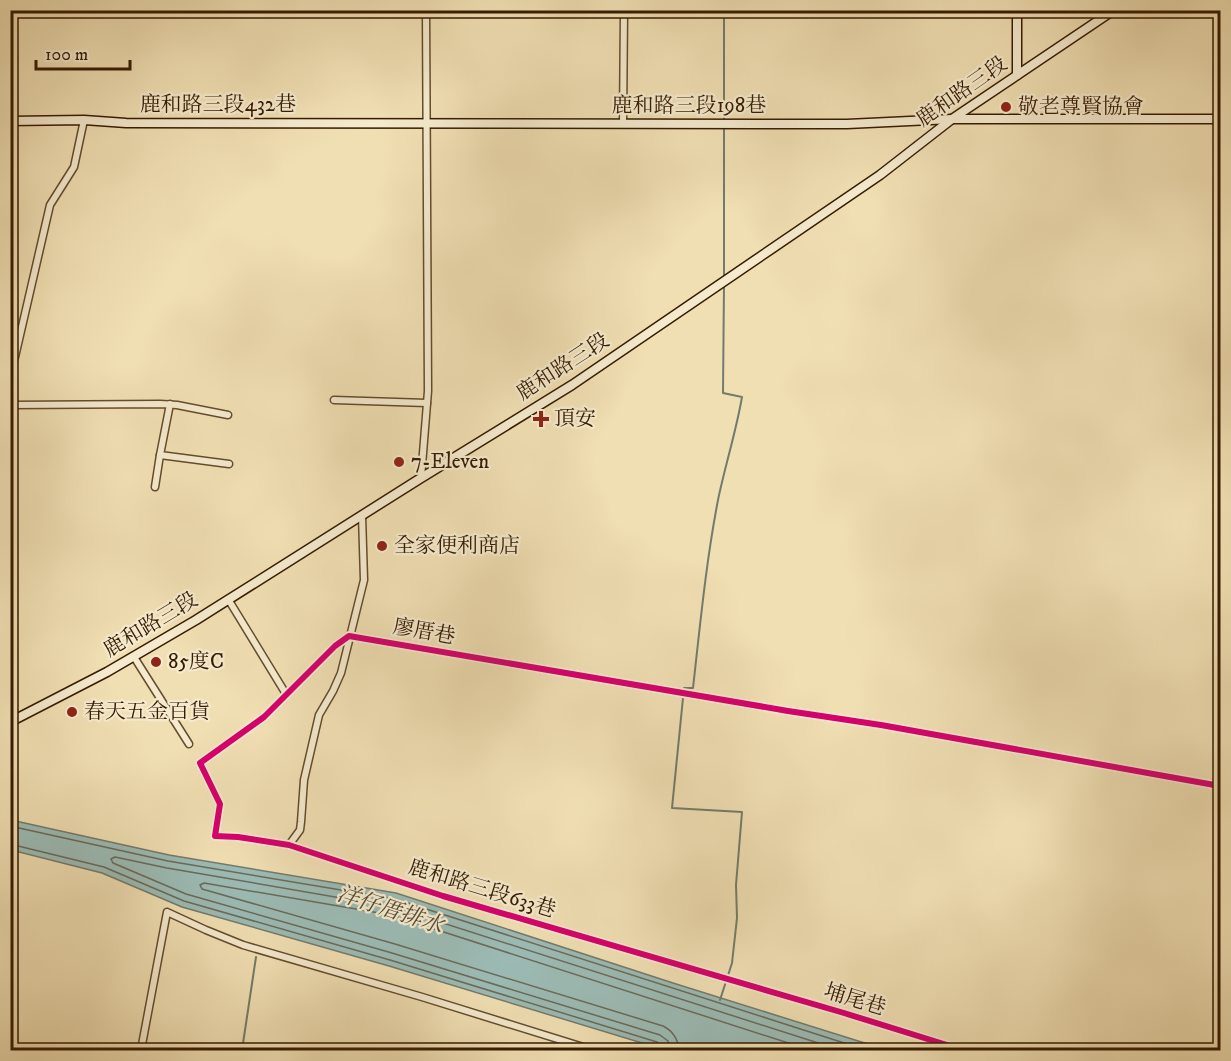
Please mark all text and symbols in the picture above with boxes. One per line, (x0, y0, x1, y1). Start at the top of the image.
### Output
scale bar (36, 33, 130, 71)
text: 100 m (45, 44, 88, 66)
street label: 鹿和路三段 (912, 51, 1012, 133)
street label: 鹿和路三段432巷 (140, 92, 296, 118)
street label: 鹿和路三段198巷 (612, 93, 766, 119)
place label: 敬老尊賢協會 (1018, 94, 1144, 120)
marker: 敬老尊賢協會 (999, 100, 1013, 114)
street label: 鹿和路三段 (512, 328, 614, 406)
place label: 頂安 (554, 406, 596, 432)
marker: 頂安 (532, 410, 550, 428)
place label: 7-Eleven (411, 449, 489, 475)
marker: 7-Eleven (392, 455, 406, 469)
place label: 全家便利商店 (394, 533, 520, 559)
marker: 全家便利商店 (375, 539, 389, 553)
street label: 鹿和路三段 (99, 587, 203, 663)
street label: 廖厝巷 (391, 614, 457, 650)
place label: 85度C (168, 649, 224, 675)
marker: 85度C (149, 655, 163, 669)
place label: 春天五金百貨 (84, 699, 210, 725)
marker: 春天五金百貨 (65, 705, 79, 719)
street label: 鹿和路三段633巷 (405, 854, 559, 924)
water label: 洋仔厝排水 (334, 880, 448, 940)
street label: 埔尾巷 (821, 978, 889, 1022)

